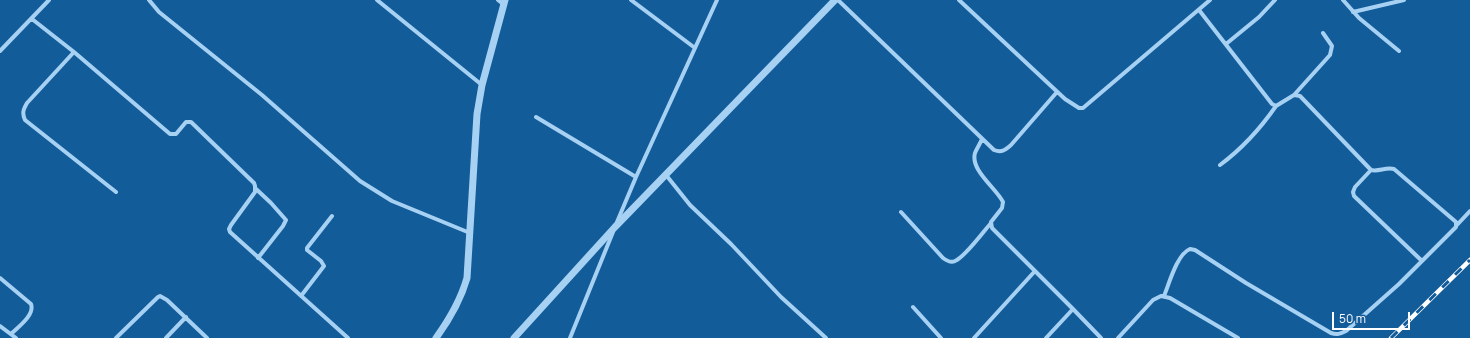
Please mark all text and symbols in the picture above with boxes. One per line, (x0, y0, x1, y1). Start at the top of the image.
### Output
scale bar (1334, 304, 1412, 330)
text: 50 m (1339, 310, 1366, 327)

